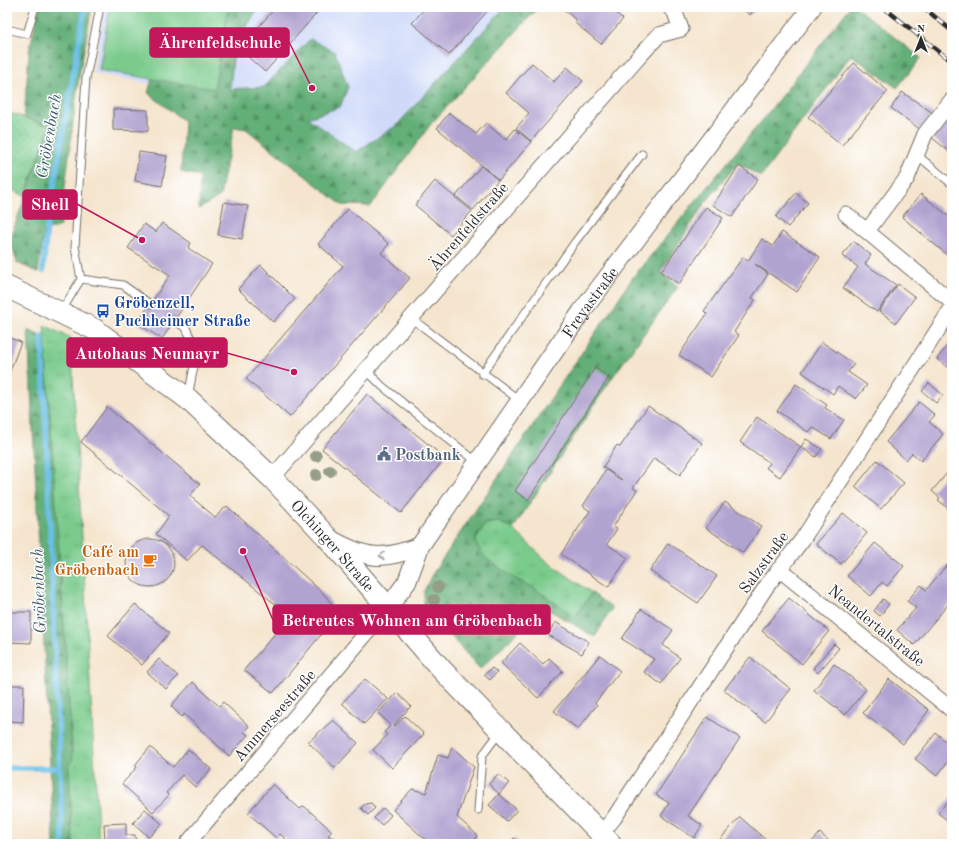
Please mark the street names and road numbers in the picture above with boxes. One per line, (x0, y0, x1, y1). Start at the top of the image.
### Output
street label: Ährenfeldstraße (424, 177, 512, 275)
street label: Freyastraße (560, 265, 622, 341)
street label: Olchinger Straße (287, 498, 377, 596)
street label: Salzstraße (737, 529, 792, 597)
street label: Neandertalstraße (824, 583, 927, 670)
street label: Ammerseestraße (231, 667, 320, 765)

